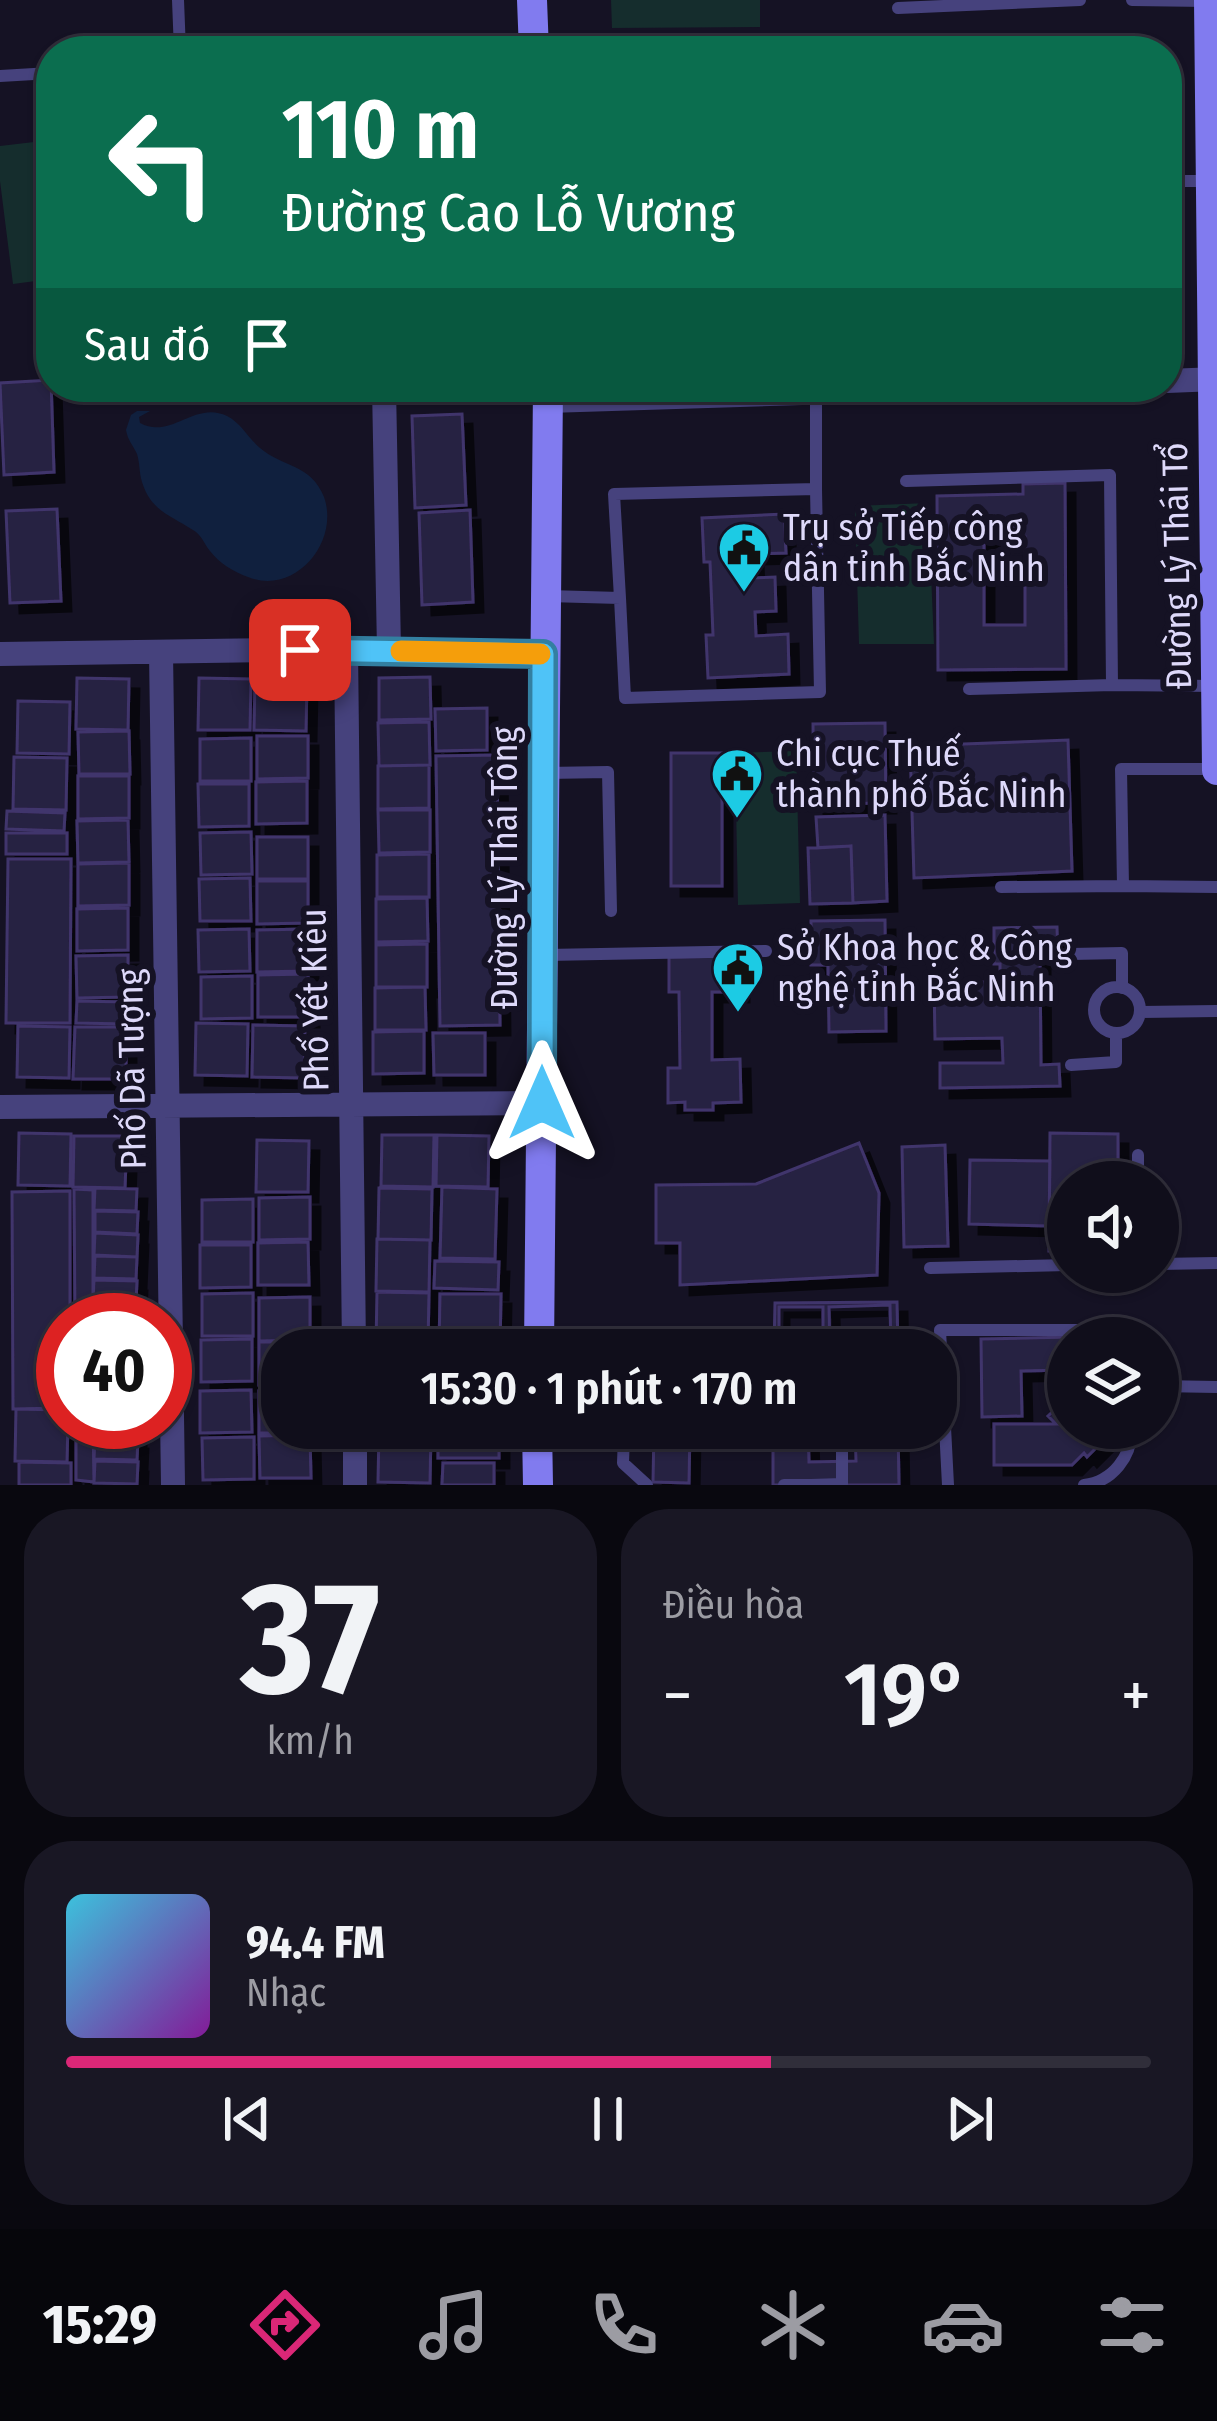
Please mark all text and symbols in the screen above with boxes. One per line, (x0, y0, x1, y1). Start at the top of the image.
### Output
text: 110 m (282, 79, 479, 180)
icon: left (84, 84, 240, 240)
text: Đường Cao Lỗ Vương (282, 181, 735, 245)
icon: arrive (234, 312, 300, 378)
text: Sau đó (84, 318, 210, 372)
street label: Đường Lý Thái Tổ (1151, 442, 1201, 690)
place label: Trụ sở Tiếp công dân tỉnh Bắc Ninh (783, 506, 1045, 591)
public building icon: Trụ sở Tiếp công dân tỉnh Bắc Ninh (716, 520, 772, 594)
pin (249, 599, 351, 701)
icon: arrive (267, 617, 333, 683)
street label: Đường Lý Thái Tông (483, 727, 527, 1009)
place label: Chi cục Thuế thành phố Bắc Ninh (776, 732, 1066, 817)
public building icon: Chi cục Thuế thành phố Bắc Ninh (709, 746, 765, 820)
street label: Phố Yết Kiêu (291, 908, 339, 1092)
place label: Sở Khoa học & Công nghệ tỉnh Bắc Ninh (777, 926, 1072, 1011)
public building icon: Sở Khoa học & Công nghệ tỉnh Bắc Ninh (710, 940, 766, 1014)
street label: Phố Dã Tượng (108, 968, 156, 1170)
position arrow (479, 1040, 605, 1166)
map controls (1047, 1161, 1179, 1449)
button: sound (1047, 1161, 1179, 1293)
speed limit sign: 40 (36, 1293, 192, 1449)
button: layers (1047, 1317, 1179, 1449)
text: 15:30 · 1 phút · 170 m (421, 1362, 797, 1416)
text: 37 (241, 1546, 380, 1733)
text: Điều hòa (663, 1582, 804, 1628)
text: 19° (844, 1641, 969, 1749)
text: − (663, 1656, 692, 1735)
text: + (1121, 1656, 1151, 1735)
text: km/h (267, 1718, 354, 1764)
text: 94.4 FM (246, 1916, 385, 1970)
text: Nhạc (246, 1970, 326, 2016)
icon: previous (214, 2086, 280, 2152)
icon: pause (575, 2086, 641, 2152)
icon: next (937, 2086, 1003, 2152)
icon: directions (243, 2283, 327, 2367)
icon: music (412, 2283, 496, 2367)
icon: phone (582, 2283, 666, 2367)
icon: climate (751, 2283, 835, 2367)
icon: car (921, 2283, 1005, 2367)
icon: filters (1090, 2283, 1174, 2367)
text: 15:29 (43, 2293, 157, 2357)

